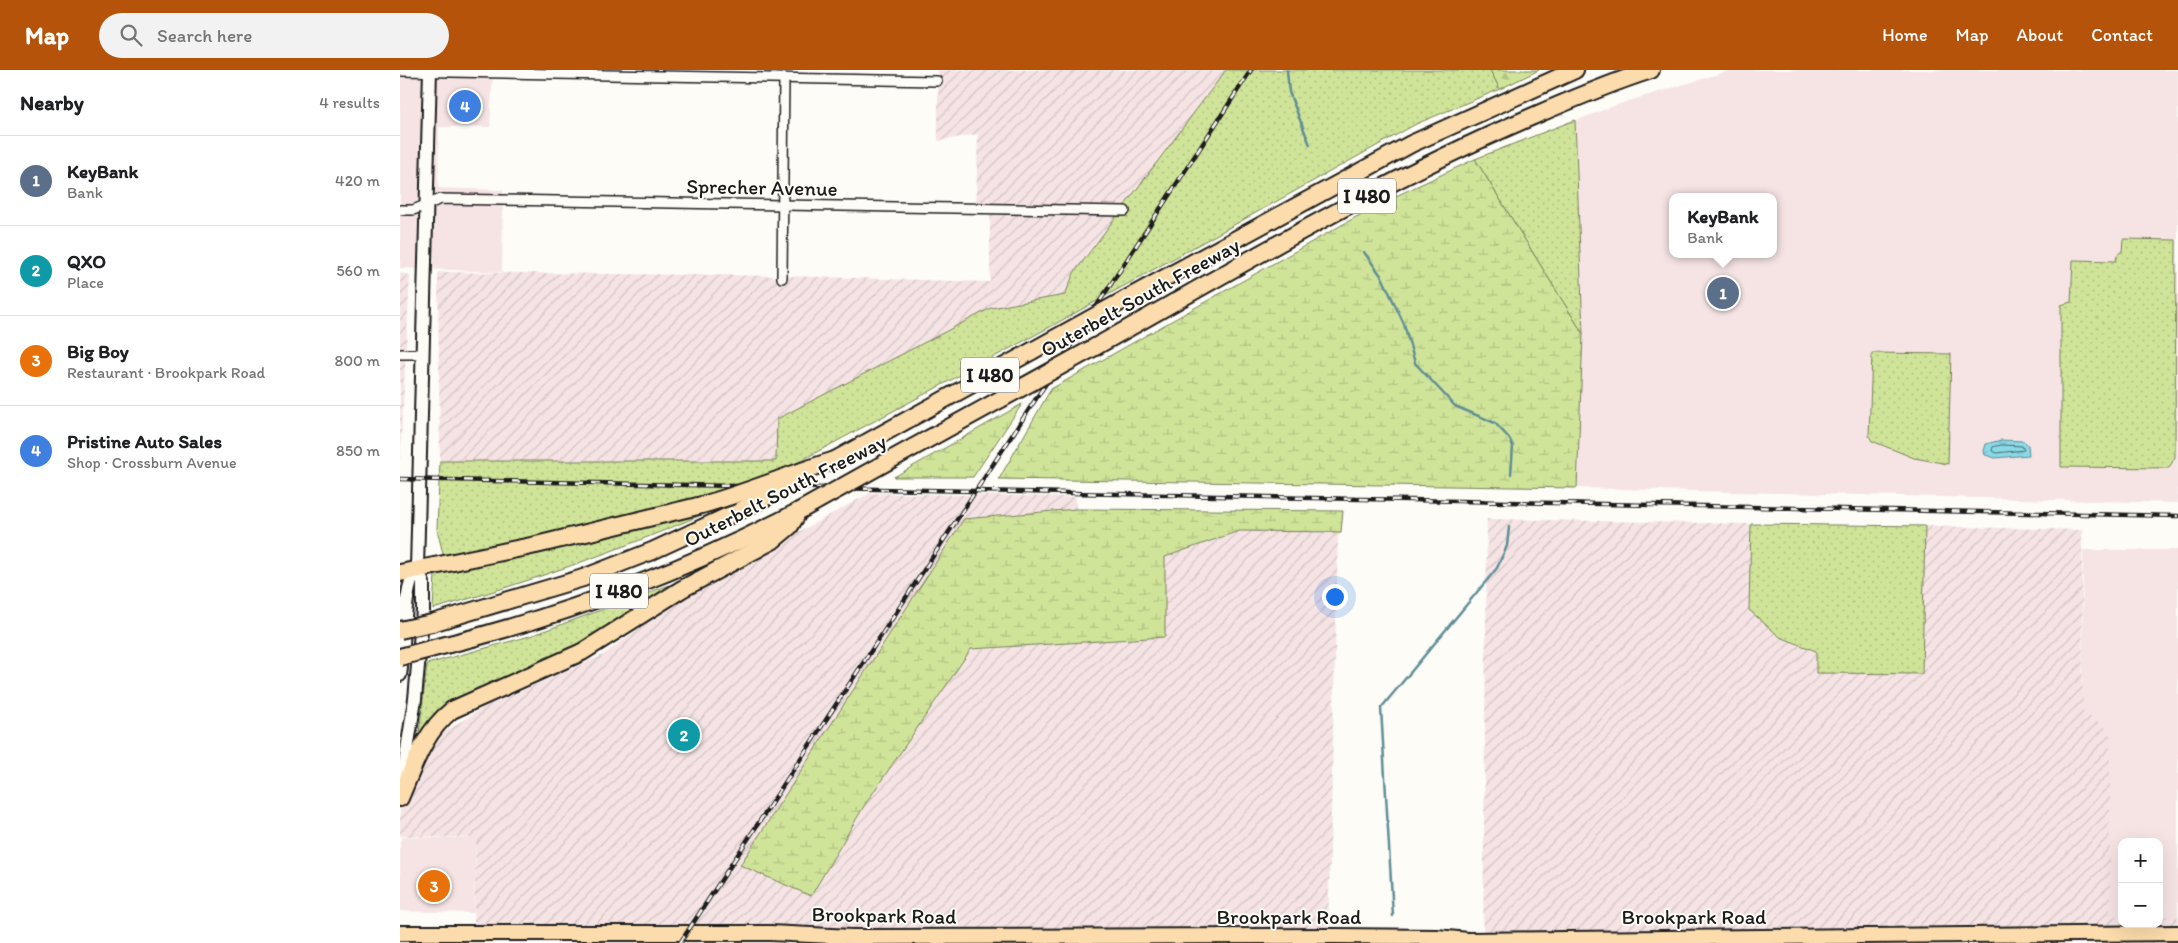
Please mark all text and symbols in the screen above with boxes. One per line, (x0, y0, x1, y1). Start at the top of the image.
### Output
search box (99, 13, 449, 58)
text: Map (25, 21, 69, 50)
icon: search (117, 21, 145, 49)
text: Search here (157, 24, 252, 47)
text: Home (1882, 24, 1928, 46)
text: Map (1956, 24, 1989, 46)
text: About (2017, 24, 2063, 46)
text: Contact (2091, 24, 2153, 46)
pin: 4 (449, 87, 481, 125)
text: Nearby (20, 90, 84, 115)
text: 4 results (319, 93, 380, 112)
text: KeyBank (67, 160, 138, 183)
text: 1 (32, 171, 40, 190)
text: 420 m (335, 171, 380, 190)
street label: Sprecher Avenue (686, 173, 838, 201)
road number: I 480 (1338, 178, 1396, 214)
text: Bank (67, 183, 103, 202)
popup (1669, 193, 1777, 258)
text: KeyBank (1687, 205, 1759, 228)
text: Bank (1687, 228, 1723, 247)
street label: Outerbelt South Freeway (1036, 232, 1244, 362)
text: QXO (67, 250, 106, 273)
text: 2 (32, 261, 40, 280)
text: 560 m (336, 261, 380, 280)
text: Place (67, 273, 104, 292)
pin: 1 (1707, 274, 1739, 312)
text: Big Boy (67, 340, 129, 363)
text: 3 (32, 351, 40, 370)
text: 800 m (334, 351, 380, 370)
road number: I 480 (961, 358, 1019, 392)
text: Restaurant · Brookpark Road (67, 363, 265, 382)
street label: Outerbelt South Freeway (680, 428, 890, 552)
text: Pristine Auto Sales (67, 430, 222, 453)
text: 4 (31, 441, 41, 460)
text: 850 m (336, 441, 380, 460)
text: Shop · Crossburn Avenue (67, 453, 237, 472)
road number: I 480 (590, 574, 648, 608)
your location (1322, 584, 1348, 610)
pin: 2 (668, 716, 700, 754)
map controls (2118, 838, 2163, 928)
button: + (2118, 838, 2163, 883)
pin: 3 (418, 867, 450, 905)
button: − (2118, 883, 2163, 928)
street label: Brookpark Road (811, 901, 957, 929)
street label: Brookpark Road (1217, 904, 1362, 929)
street label: Brookpark Road (1622, 904, 1767, 929)

